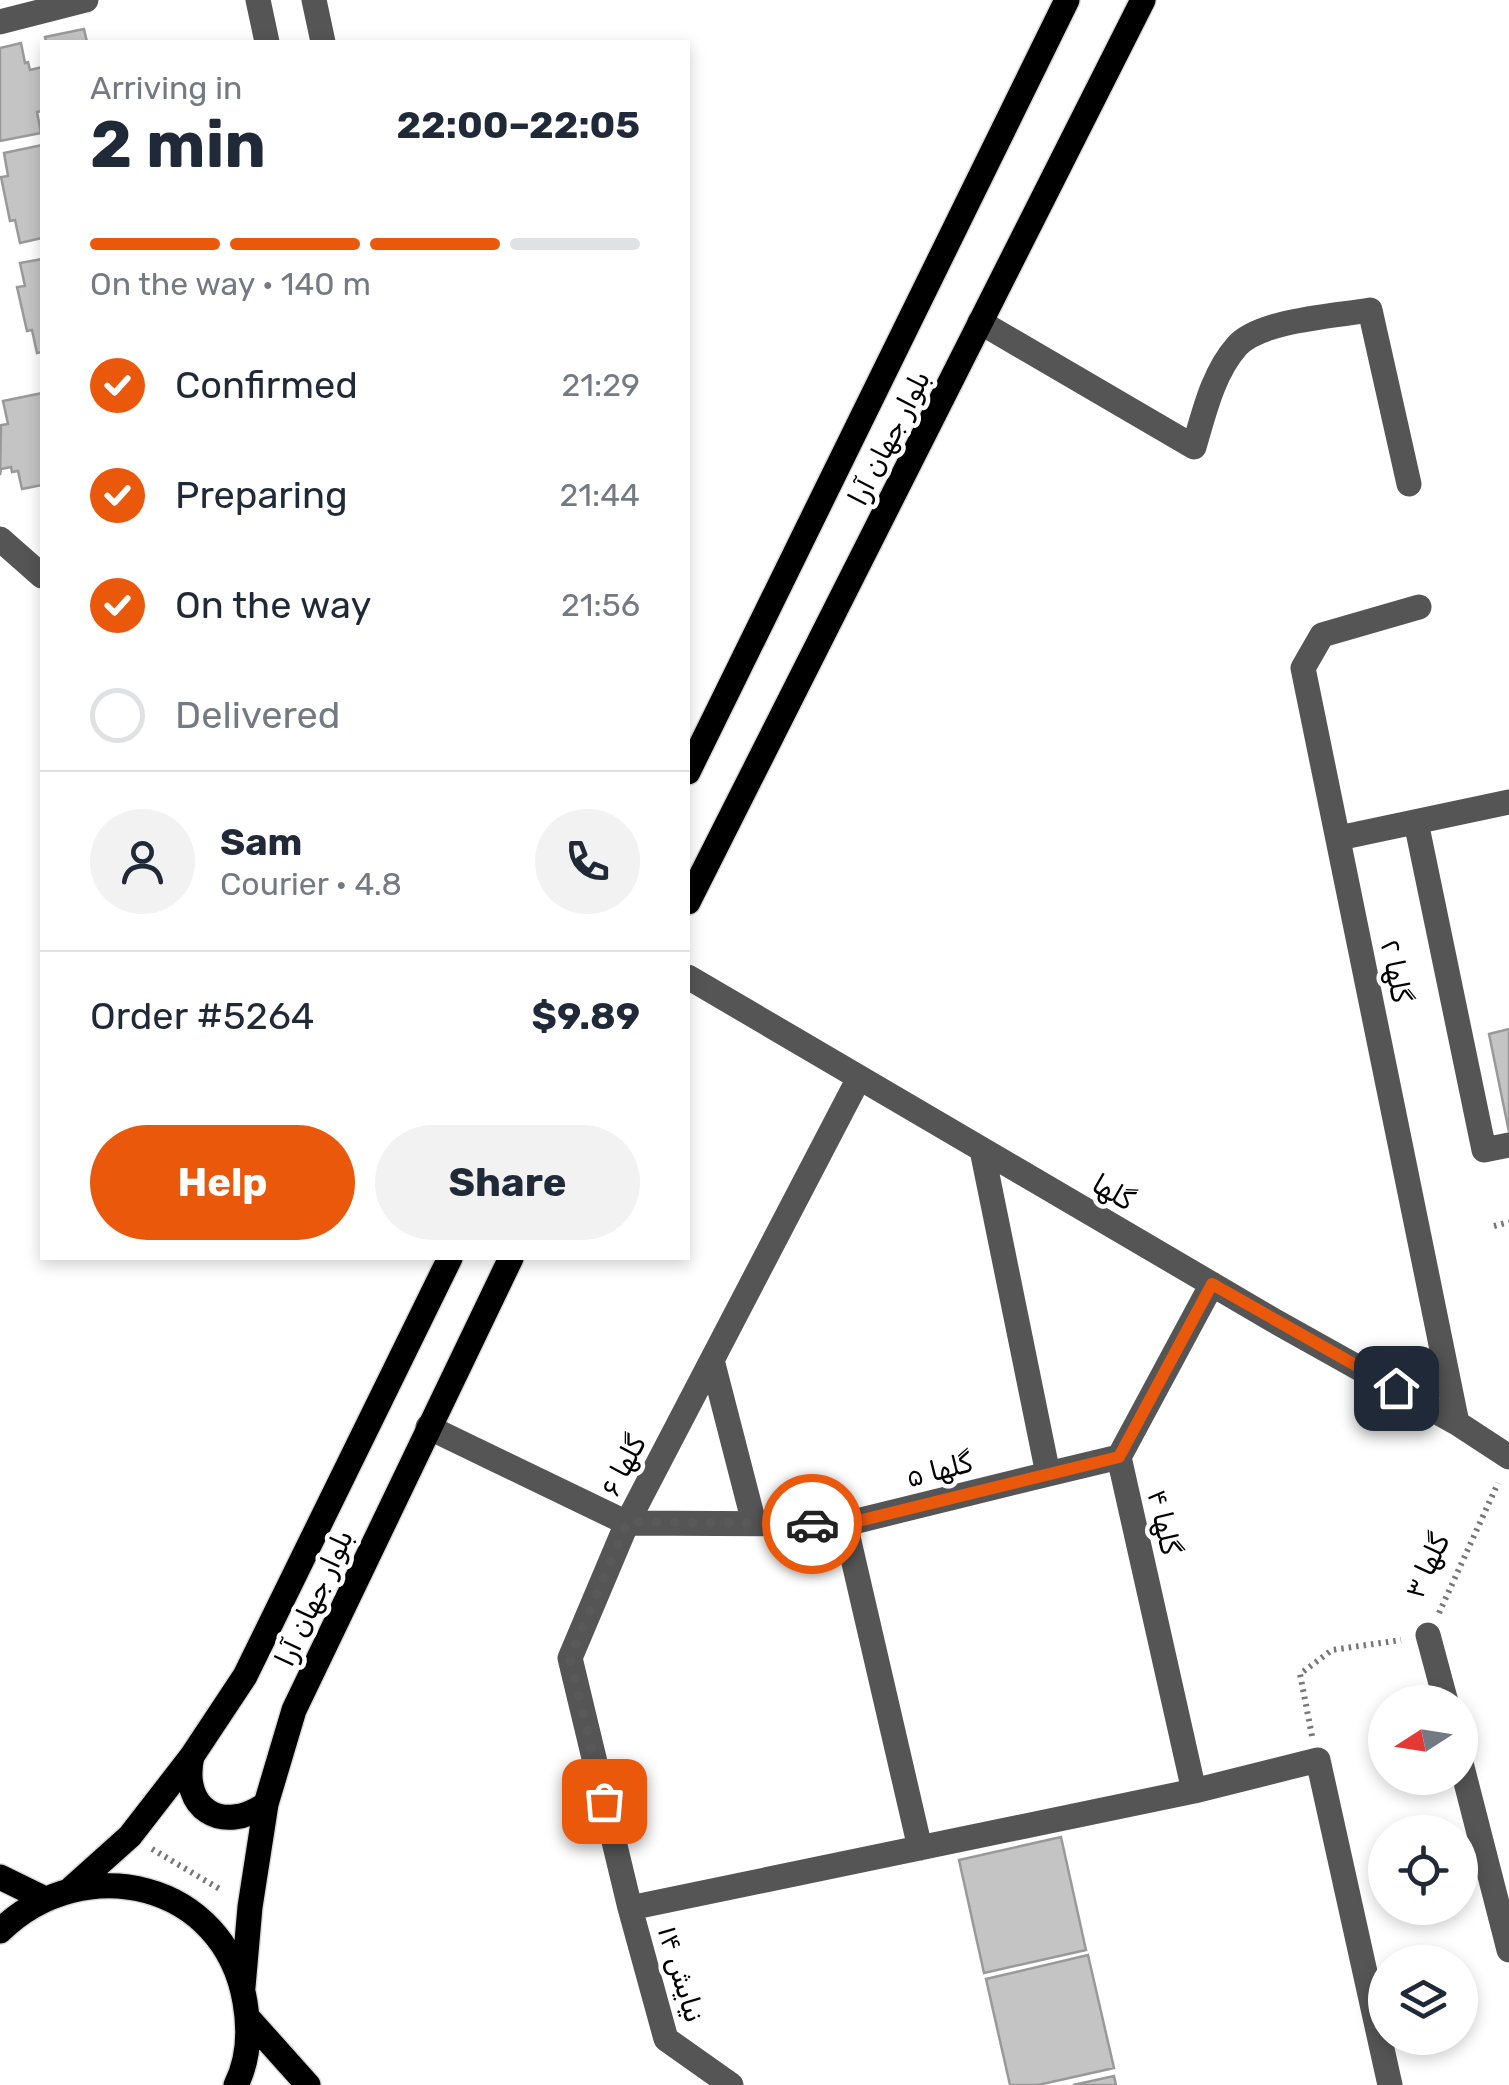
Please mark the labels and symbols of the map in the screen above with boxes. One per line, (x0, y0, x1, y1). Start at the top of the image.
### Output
street label: بلوار جهان آرا (841, 365, 937, 511)
street label: گلها ۲ (1374, 937, 1418, 1006)
street label: گلها (1086, 1167, 1140, 1217)
pin (1354, 1346, 1439, 1431)
street label: گلها ۶ (593, 1429, 653, 1502)
street label: گلها ۵ (902, 1446, 976, 1494)
courier (762, 1474, 862, 1574)
street label: گلها ۴ (1141, 1486, 1188, 1558)
street label: بلوار جهان آرا (268, 1525, 360, 1671)
street label: گلها ۳ (1398, 1528, 1456, 1604)
north arrow (1368, 1685, 1478, 1795)
pin (562, 1759, 647, 1844)
street label: نیایش ۱۴ (651, 1922, 711, 2026)

